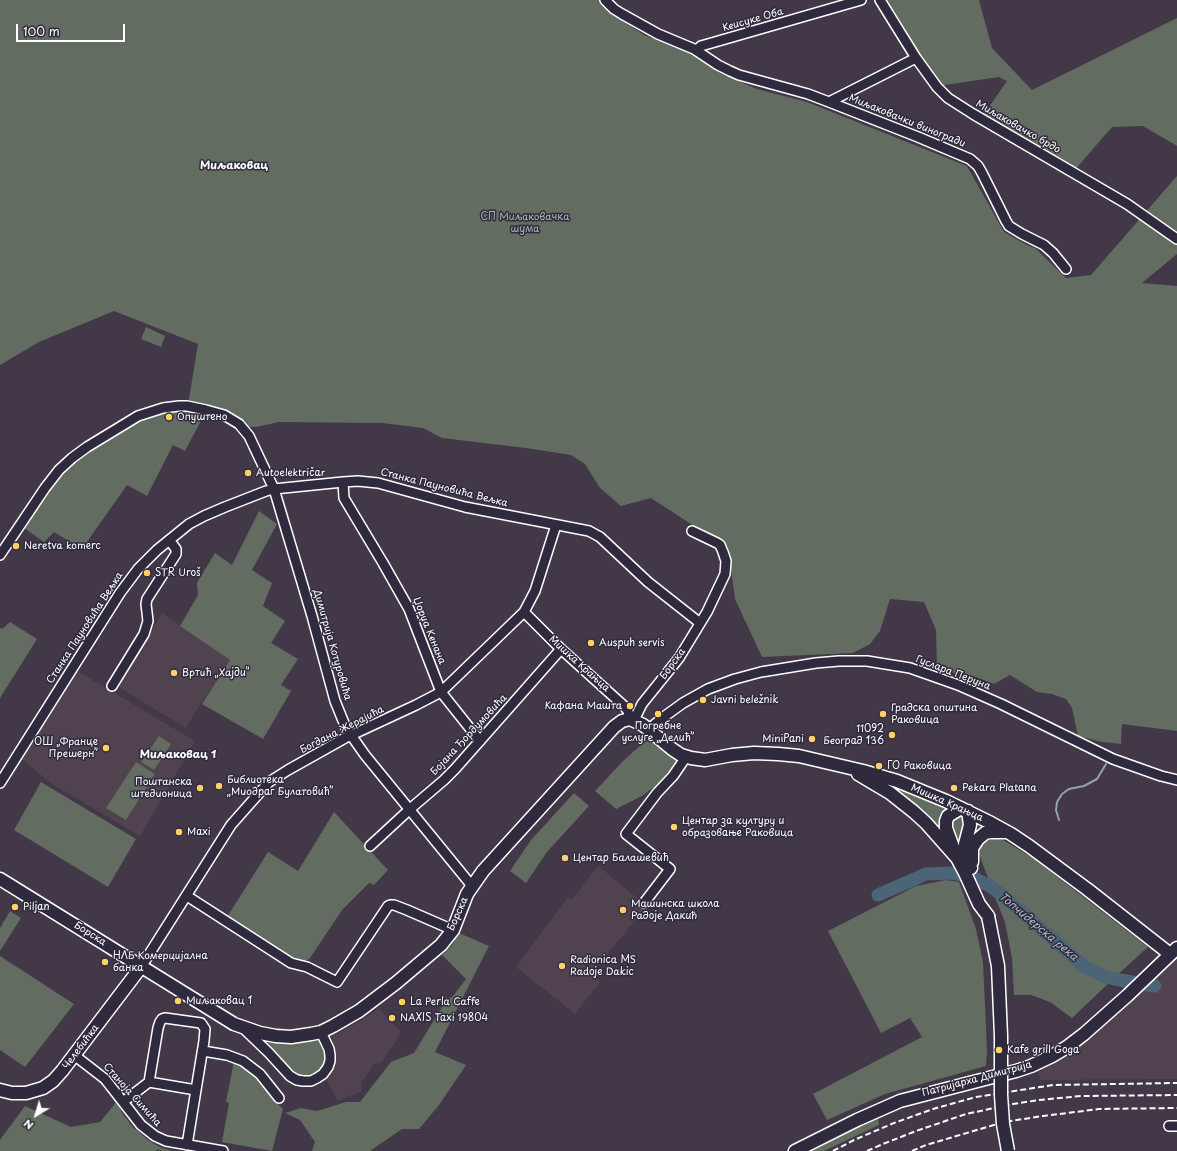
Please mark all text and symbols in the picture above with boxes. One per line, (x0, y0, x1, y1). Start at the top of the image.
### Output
street label: Кеисуке Оба (721, 6, 785, 34)
scale bar (18, 16, 127, 42)
text: 100 m (23, 22, 60, 40)
street label: Миљаковачки виногради (847, 92, 967, 150)
street label: Миљаковачко брдо (973, 98, 1063, 156)
district label: Миљаковац (200, 159, 268, 173)
park label: СП Миљаковачка шума (481, 211, 569, 234)
place label: Опуштено (177, 411, 227, 423)
marker: Опуштено (164, 412, 174, 422)
street label: Станка Пауновића Вељка (379, 466, 509, 510)
place label: Autoelektričar (256, 467, 325, 479)
marker: Autoelektričar (243, 468, 253, 478)
place label: Neretva komerc (24, 540, 101, 552)
marker: Neretva komerc (11, 541, 21, 551)
place label: STR Uroš (155, 567, 201, 579)
marker: STR Uroš (142, 568, 152, 578)
street label: Станка Пауновића Вељка (44, 570, 126, 686)
street label: Димитрија Котуровића (310, 588, 354, 702)
street label: Џорџа Кенана (410, 596, 448, 666)
street label: Мишка Крањца (546, 633, 612, 695)
place label: Auspuh servis (599, 637, 665, 649)
marker: Auspuh servis (586, 638, 596, 648)
street label: Борска (658, 646, 688, 682)
street label: Гуслара Перуна (914, 653, 992, 693)
place label: Вртић „Хајди” (182, 667, 249, 679)
marker: Вртић „Хајди” (169, 668, 179, 678)
street label: Бојана Ђордумовића (428, 692, 510, 778)
place label: Javni beležnik (711, 694, 778, 706)
marker: Javni beležnik (698, 695, 708, 705)
place label: Кафана Машта (544, 700, 622, 712)
marker: Кафана Машта (625, 701, 635, 711)
place label: Градска општина Раковица (891, 702, 977, 726)
street label: Богдана Жерајића (298, 704, 386, 756)
marker: Погребне услуге „Делић” (653, 709, 663, 719)
marker: Градска општина Раковица (878, 709, 888, 719)
place label: Погребне услуге „Делић” (622, 720, 694, 744)
place label: 11092 Београд 136 (823, 723, 884, 746)
marker: 11092 Београд 136 (887, 730, 897, 740)
place label: MiniPani (762, 733, 804, 745)
marker: MiniPani (807, 734, 817, 744)
place label: ОШ „Франце Прешерн” (34, 736, 98, 760)
marker: ОШ „Франце Прешерн” (101, 743, 111, 753)
district label: Миљаковац 1 (140, 748, 216, 762)
place label: ГО Раковица (887, 760, 951, 772)
marker: ГО Раковица (874, 761, 884, 771)
place label: Библиотека „Миодраг Булатовић” (227, 774, 333, 798)
place label: Поштанска штедионица (131, 776, 192, 800)
marker: Библиотека „Миодраг Булатовић” (214, 781, 224, 791)
street label: Мишка Крањца (909, 782, 985, 824)
place label: Pekara Platana (962, 782, 1037, 794)
marker: Поштанска штедионица (195, 783, 205, 793)
marker: Pekara Platana (949, 783, 959, 793)
place label: Центар за културу и образовање Раковица (682, 815, 793, 838)
marker: Центар за културу и образовање Раковица (669, 822, 679, 832)
place label: Maxi (187, 826, 211, 838)
marker: Maxi (174, 827, 184, 837)
place label: Центар Балашевић (573, 852, 669, 864)
marker: Центар Балашевић (560, 853, 570, 863)
water label: Топчидерска река (996, 890, 1080, 964)
street label: Борска (445, 895, 471, 933)
place label: Машинска школа Радоје Дакић (631, 898, 720, 922)
place label: Piljan (23, 901, 50, 913)
marker: Piljan (10, 902, 20, 912)
marker: Машинска школа Радоје Дакић (618, 905, 628, 915)
street label: Борска (72, 919, 108, 949)
place label: НЛБ Комерцијална банка (113, 950, 208, 974)
place label: Radionica MS Radoje Dakic (570, 954, 636, 978)
marker: НЛБ Комерцијална банка (100, 957, 110, 967)
marker: Radionica MS Radoje Dakic (557, 961, 567, 971)
place label: Миљаковац 1 (186, 995, 252, 1007)
marker: Миљаковац 1 (173, 996, 183, 1006)
place label: La Perla Caffe (410, 996, 480, 1008)
marker: La Perla Caffe (397, 997, 407, 1007)
place label: NAXIS Taxi 19804 (400, 1012, 488, 1024)
marker: NAXIS Taxi 19804 (387, 1013, 397, 1023)
street label: Челебићка (60, 1022, 102, 1072)
place label: Kafe grill Goga (1007, 1044, 1079, 1056)
marker: Kafe grill Goga (994, 1045, 1004, 1055)
street label: Патријарха Димитрија (921, 1059, 1033, 1099)
street label: Станоја Симића (101, 1061, 163, 1129)
north arrow (16, 1095, 56, 1135)
text: N (20, 1115, 37, 1134)

